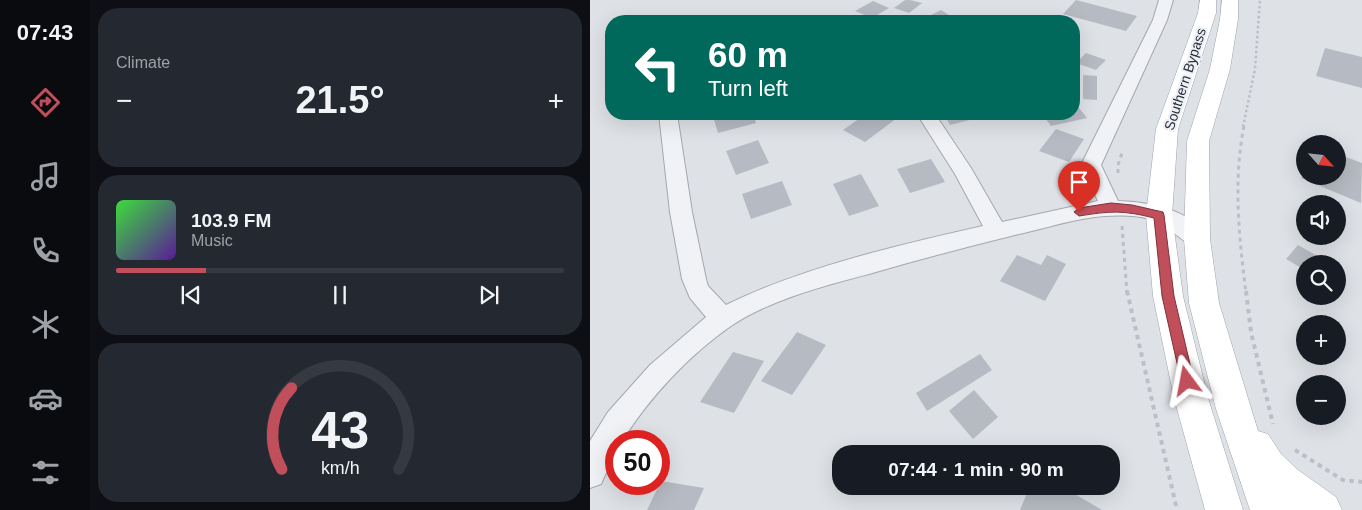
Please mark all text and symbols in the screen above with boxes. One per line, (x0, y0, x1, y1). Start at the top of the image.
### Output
text: 07:43 (17, 20, 73, 45)
street label: Southern Bypass (1161, 26, 1209, 132)
icon: left (625, 35, 690, 100)
text: 60 m (708, 35, 788, 74)
text: Climate (116, 54, 170, 71)
text: Turn left (708, 76, 788, 101)
text: 21.5° (295, 79, 385, 121)
icon: directions (28, 85, 63, 120)
text: − (116, 85, 132, 116)
text: + (548, 85, 564, 116)
north arrow (1296, 135, 1346, 185)
map controls (1296, 135, 1346, 425)
icon: music (28, 159, 63, 194)
pin (1058, 161, 1100, 212)
icon: arrive (1065, 168, 1093, 196)
button: sound (1296, 195, 1346, 245)
text: 103.9 FM (191, 210, 271, 231)
text: Music (191, 232, 233, 249)
icon: phone (28, 233, 63, 268)
button: search (1296, 255, 1346, 305)
icon: previous (177, 281, 205, 309)
icon: pause (326, 281, 354, 309)
icon: next (475, 281, 503, 309)
icon: climate (28, 307, 63, 342)
button: + (1296, 315, 1346, 365)
position arrow (1160, 354, 1212, 406)
button: − (1296, 375, 1346, 425)
icon: car (28, 381, 63, 416)
text: 43 (311, 401, 369, 459)
speed limit sign: 50 (605, 430, 670, 495)
icon: filters (28, 455, 63, 490)
text: km/h (321, 458, 359, 478)
text: 07:44 · 1 min · 90 m (888, 459, 1064, 480)

